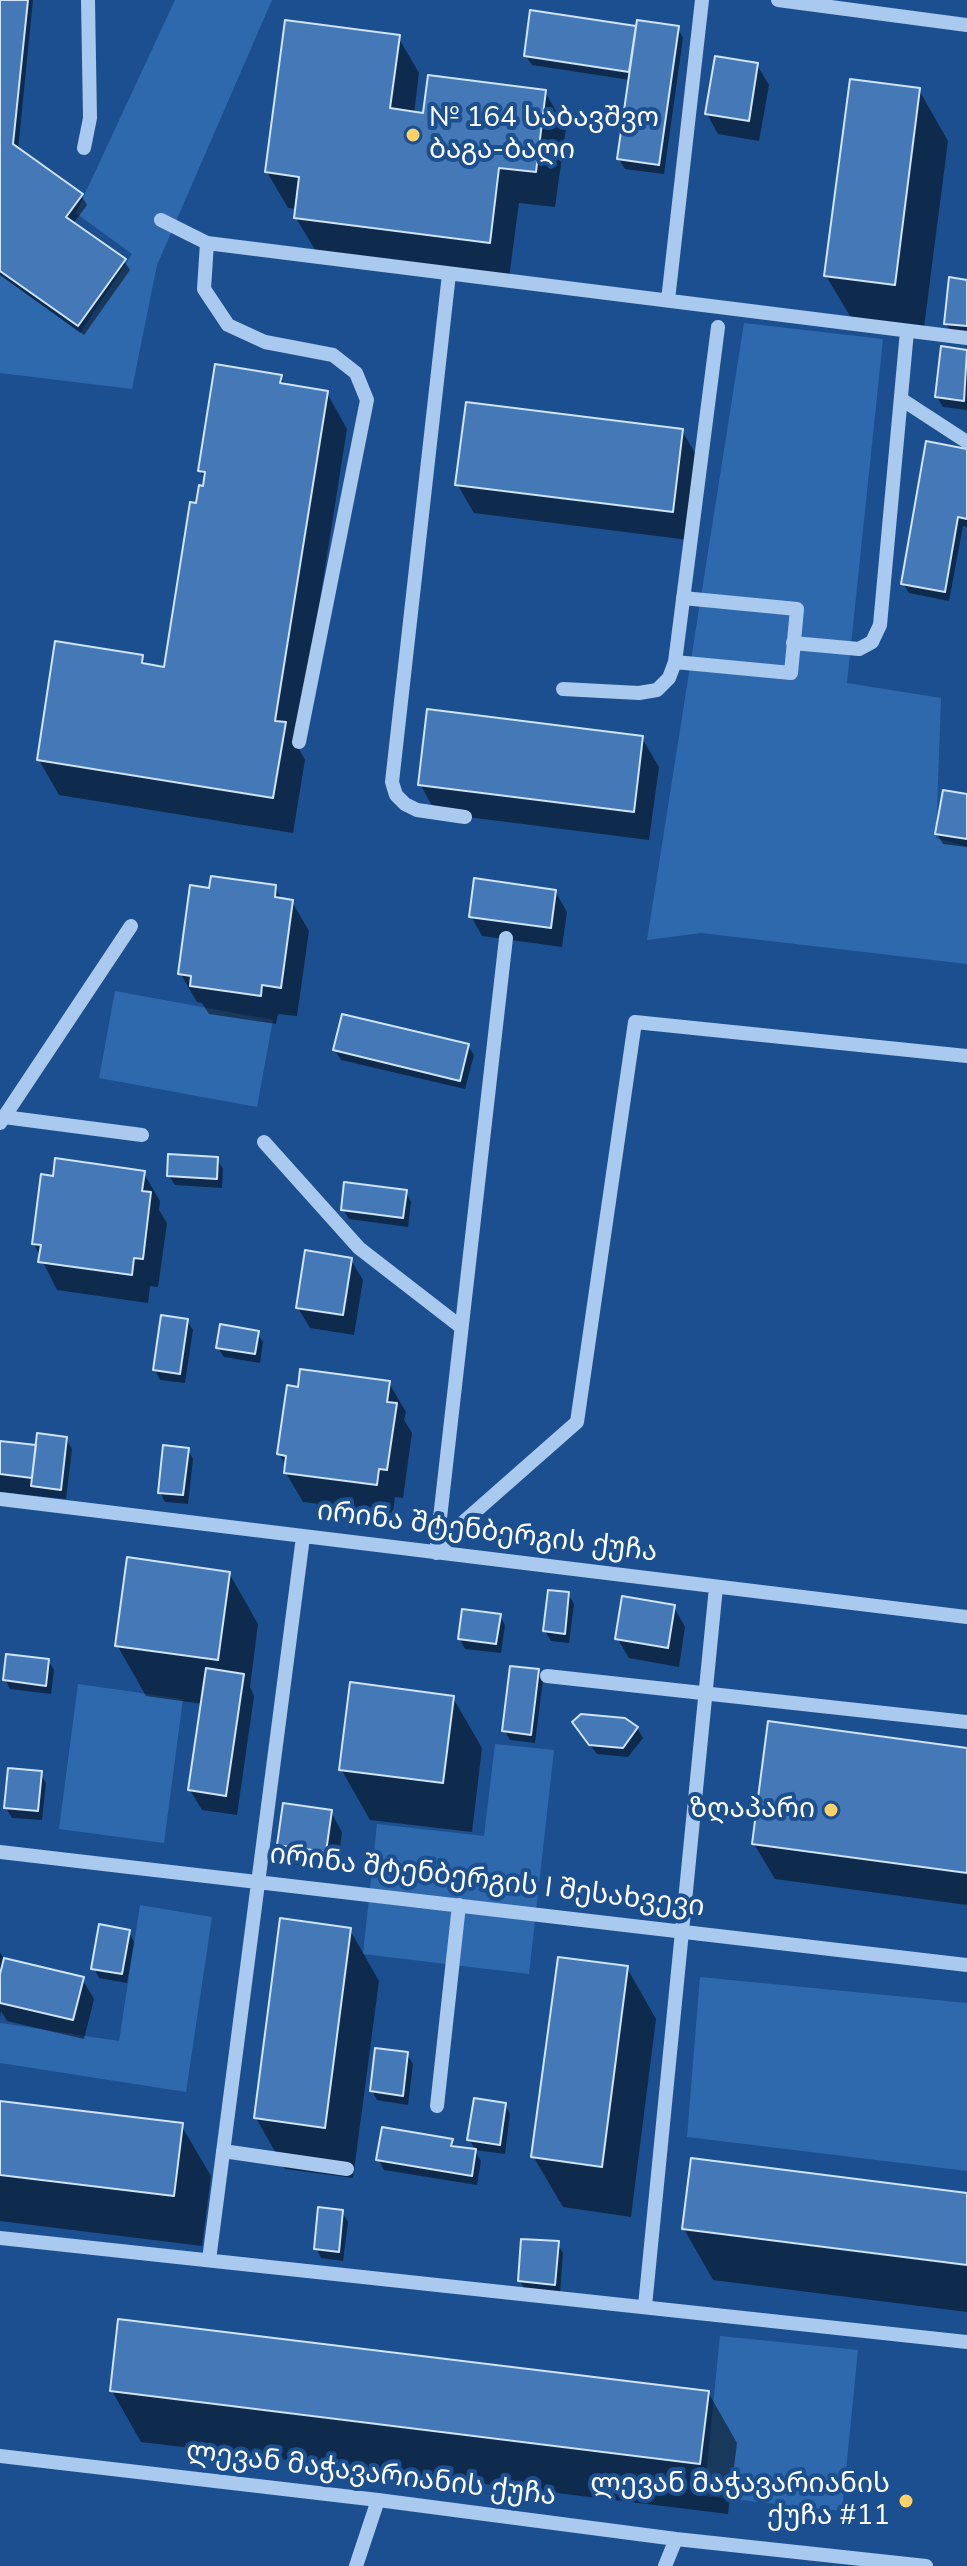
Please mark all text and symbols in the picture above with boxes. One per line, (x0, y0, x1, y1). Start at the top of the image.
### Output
place label: № 164 საბავშვო ბაგა-ბაღი (429, 102, 659, 168)
marker: № 164 საბავშვო ბაგა-ბაღი (404, 126, 422, 144)
street label: ირინა შტენბერგის ქუჩა (315, 1495, 659, 1571)
place label: ზღაპარი (690, 1793, 815, 1827)
marker: ზღაპარი (822, 1801, 840, 1819)
street label: ირინა შტენბერგის I შესახვევი (268, 1839, 706, 1925)
street label: ლევან მაჭავარიანის ქუჩა (184, 2436, 558, 2514)
place label: ლევან მაჭავარიანის ქუჩა #11 (590, 2468, 890, 2534)
marker: ლევან მაჭავარიანის ქუჩა #11 (897, 2492, 915, 2510)

